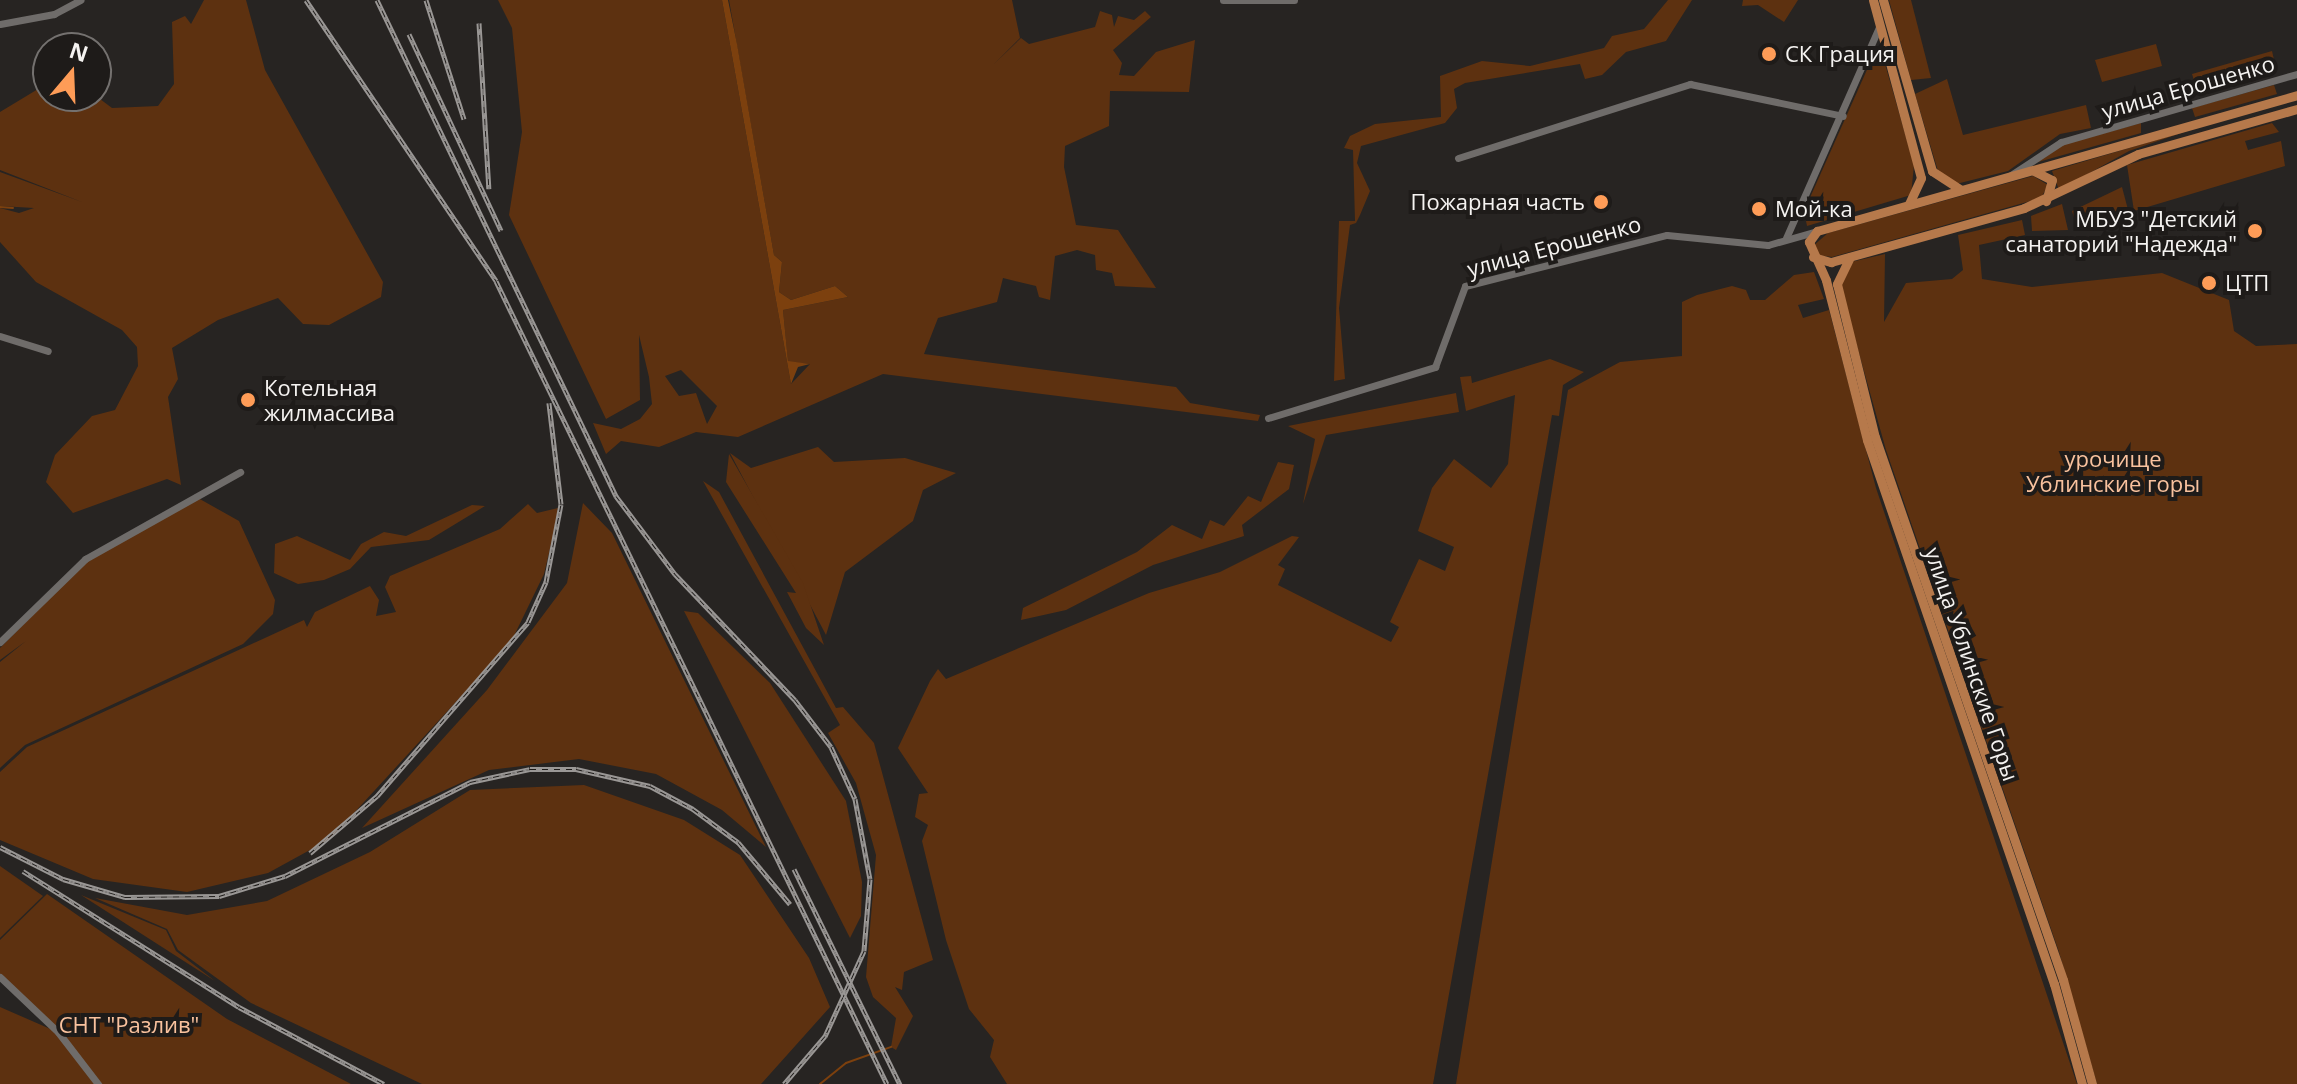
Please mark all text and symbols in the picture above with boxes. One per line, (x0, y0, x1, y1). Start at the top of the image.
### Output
north arrow (32, 32, 112, 112)
text: N (66, 34, 92, 68)
place label: СК Грация (1785, 41, 1895, 67)
marker: СК Грация (1760, 45, 1778, 63)
street label: улица Ерошенко (2098, 50, 2278, 124)
place label: Пожарная часть (1410, 189, 1585, 215)
marker: Пожарная часть (1592, 193, 1610, 211)
place label: Мой-ка (1775, 196, 1853, 222)
marker: Мой-ка (1750, 200, 1768, 218)
place label: МБУЗ "Детский санаторий "Надежда" (2005, 205, 2237, 256)
street label: улица Ерошенко (1464, 210, 1644, 282)
marker: МБУЗ "Детский санаторий "Надежда" (2244, 220, 2266, 242)
place label: ЦТП (2225, 270, 2269, 296)
marker: ЦТП (2200, 274, 2218, 292)
place label: Котельная жилмассива (264, 374, 395, 426)
marker: Котельная жилмассива (239, 391, 257, 409)
park label: урочище Ублинские горы (2026, 445, 2200, 496)
street label: улица Ублинские Горы (1920, 544, 2024, 784)
park label: СНТ "Разлив" (59, 1012, 199, 1038)

